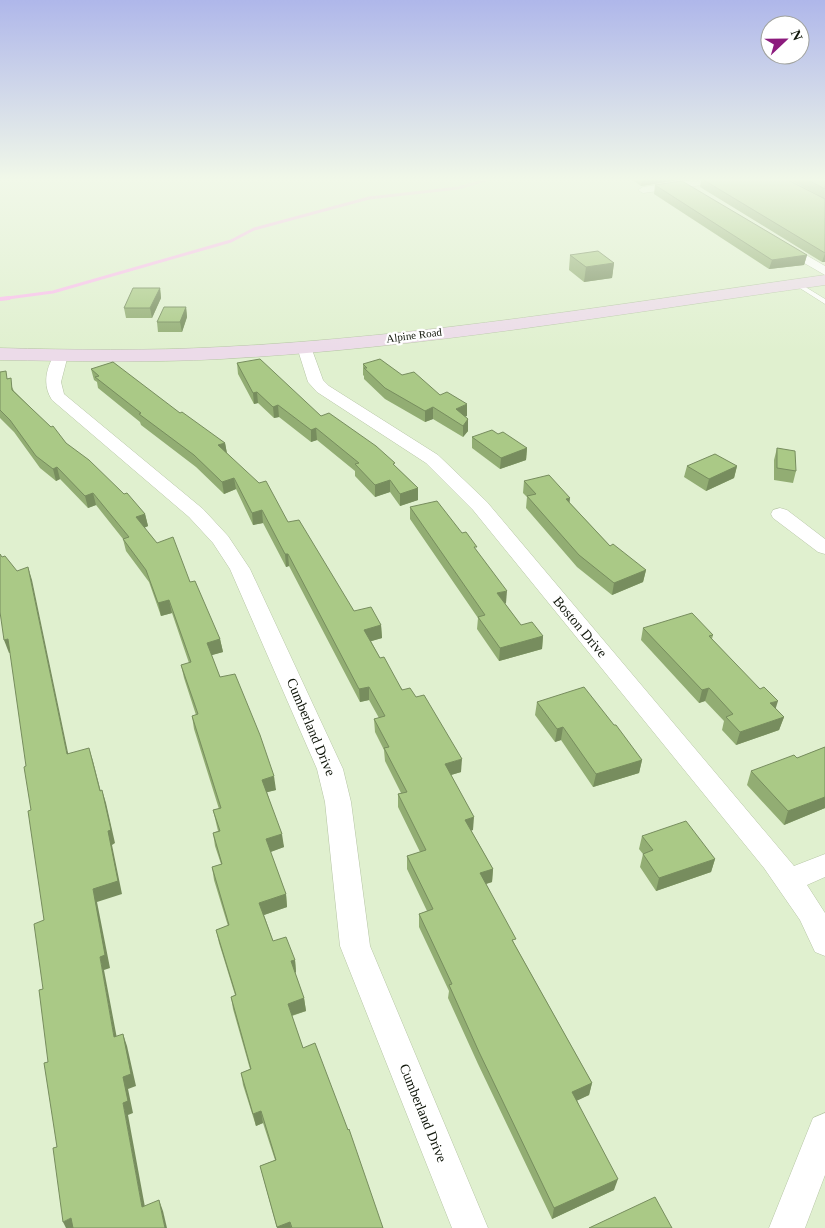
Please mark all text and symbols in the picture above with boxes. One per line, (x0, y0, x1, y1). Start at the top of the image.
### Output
north arrow (760, 15, 810, 65)
text: N (788, 28, 805, 43)
street label: Alpine Road (386, 326, 443, 344)
street label: Boston Drive (550, 593, 610, 661)
street label: Cumberland Drive (284, 676, 338, 778)
street label: Cumberland Drive (396, 1062, 450, 1164)

